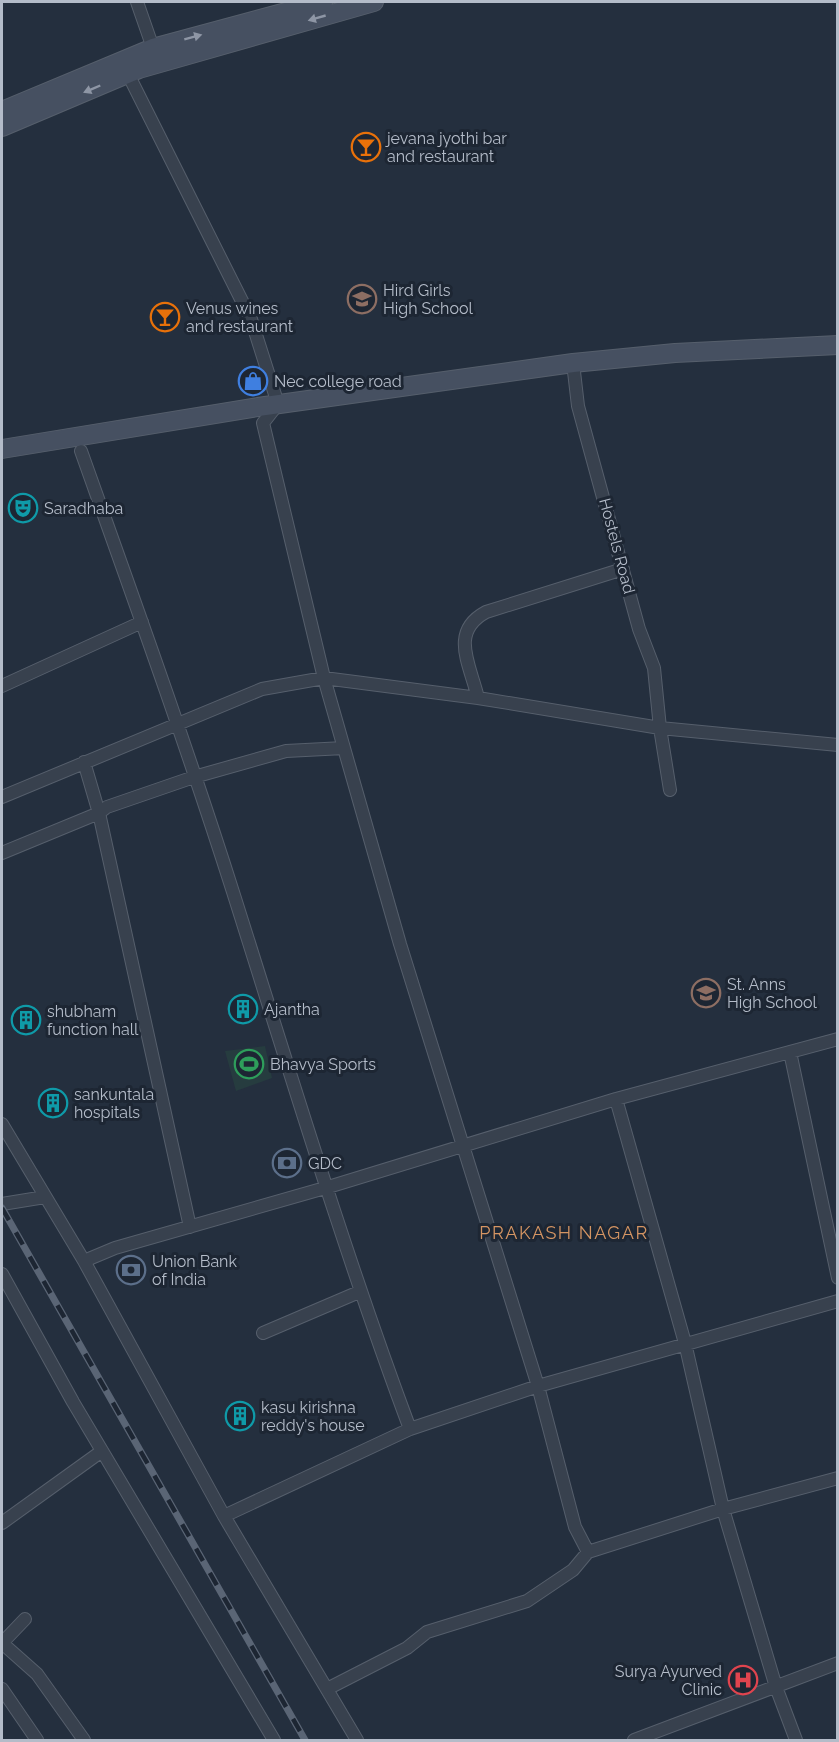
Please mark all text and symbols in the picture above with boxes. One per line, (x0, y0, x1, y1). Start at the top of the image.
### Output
one-way arrow (308, 14, 326, 23)
one-way arrow (184, 32, 202, 41)
one-way arrow (83, 85, 101, 94)
place label: jevana jyothi bar and restaurant (385, 129, 507, 166)
bar icon: jevana jyothi bar and restaurant (350, 131, 382, 163)
place label: Hird Girls High School (383, 281, 473, 318)
school or university icon: Hird Girls High School (346, 283, 378, 315)
place label: Venus wines and restaurant (186, 299, 294, 336)
bar icon: Venus wines and restaurant (149, 301, 181, 333)
shop icon: Nec college road (237, 365, 269, 397)
place label: Nec college road (274, 372, 402, 391)
theatre icon: Saradhaba (7, 492, 39, 524)
street label: Hostels Road (595, 496, 639, 596)
place label: Saradhaba (44, 499, 123, 518)
place label: St. Anns High School (727, 975, 817, 1012)
school or university icon: St. Anns High School (690, 977, 722, 1009)
building icon: Ajantha (227, 993, 259, 1025)
place label: Ajantha (264, 1000, 320, 1019)
place label: shubham function hall (47, 1002, 139, 1039)
building icon: shubham function hall (10, 1004, 42, 1036)
sports icon: Bhavya Sports (233, 1048, 265, 1080)
place label: Bhavya Sports (270, 1055, 376, 1074)
place label: sankuntala hospitals (74, 1085, 154, 1122)
building icon: sankuntala hospitals (37, 1087, 69, 1119)
bank icon: GDC (271, 1147, 303, 1179)
place label: GDC (308, 1154, 342, 1173)
district label: PRAKASH NAGAR (479, 1222, 649, 1243)
place label: Union Bank of India (152, 1252, 237, 1289)
bank icon: Union Bank of India (115, 1254, 147, 1286)
place label: kasu kirishna reddy's house (261, 1398, 365, 1435)
building icon: kasu kirishna reddy's house (224, 1400, 256, 1432)
place label: Surya Ayurved Clinic (615, 1662, 722, 1699)
hospital icon: Surya Ayurved Clinic (727, 1664, 759, 1696)

